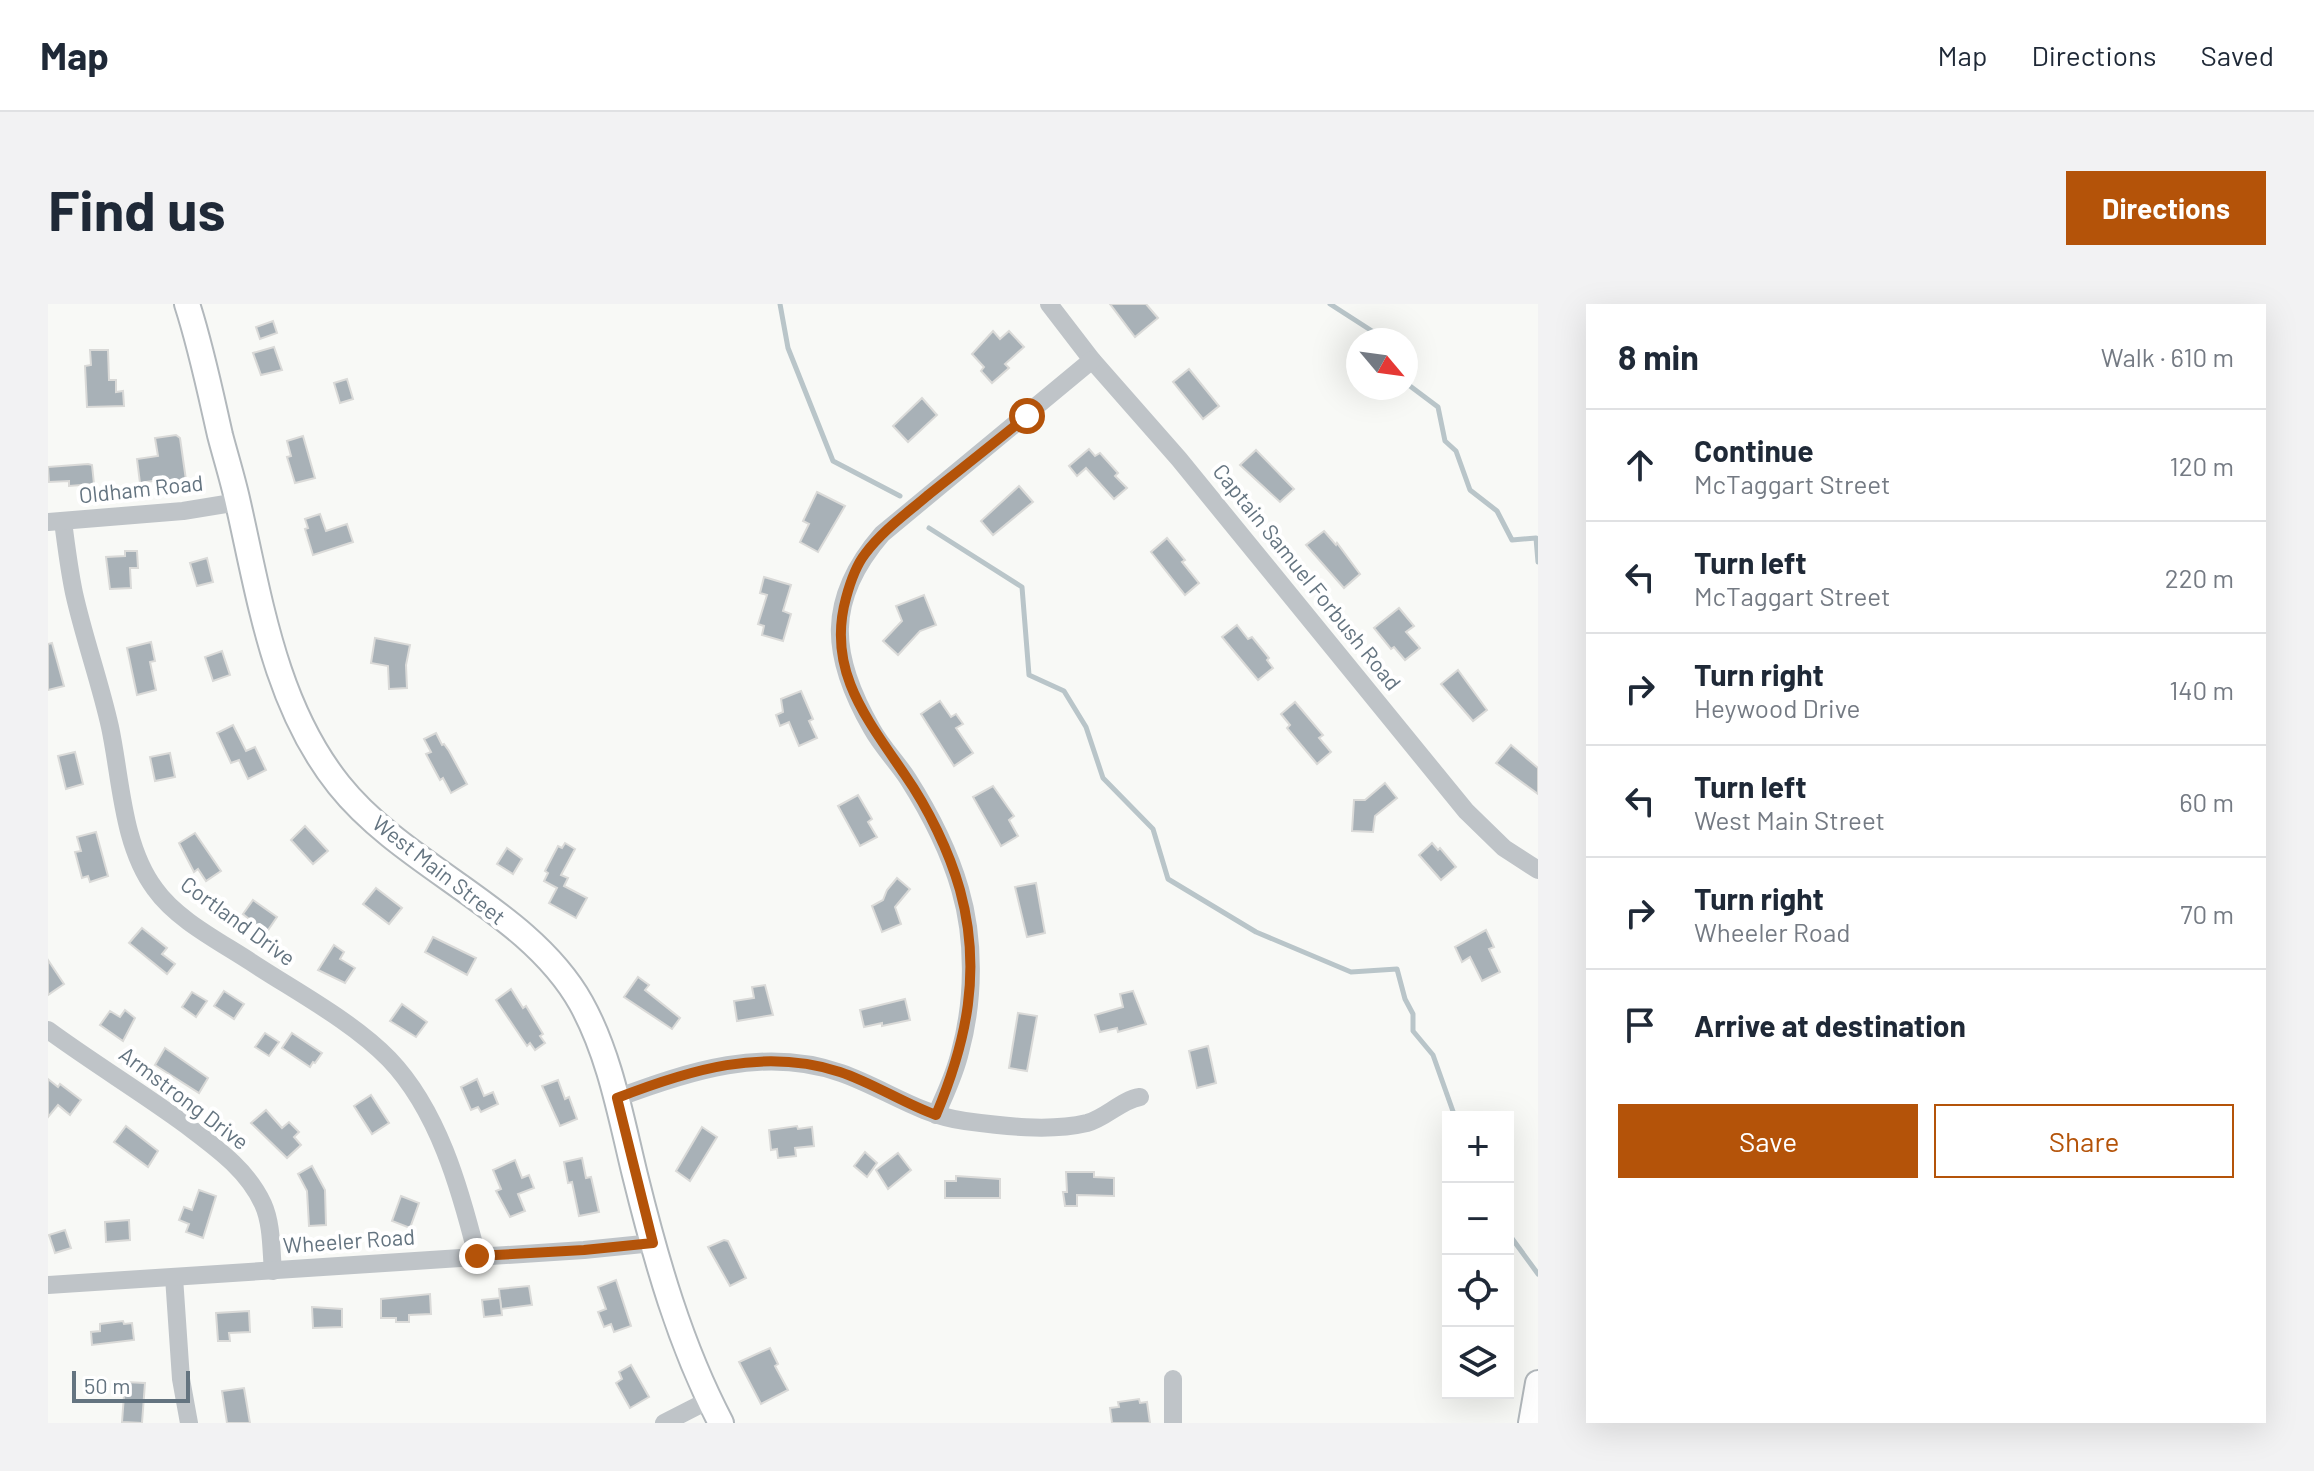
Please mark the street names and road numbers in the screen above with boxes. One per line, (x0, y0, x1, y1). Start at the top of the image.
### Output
street label: Captain Samuel Forbush Road (1208, 458, 1407, 695)
street label: Oldham Road (77, 469, 204, 507)
street label: West Main Street (368, 809, 511, 929)
street label: Cortland Drive (176, 870, 301, 970)
street label: Armstrong Drive (115, 1040, 254, 1154)
street label: Wheeler Road (282, 1222, 416, 1258)

